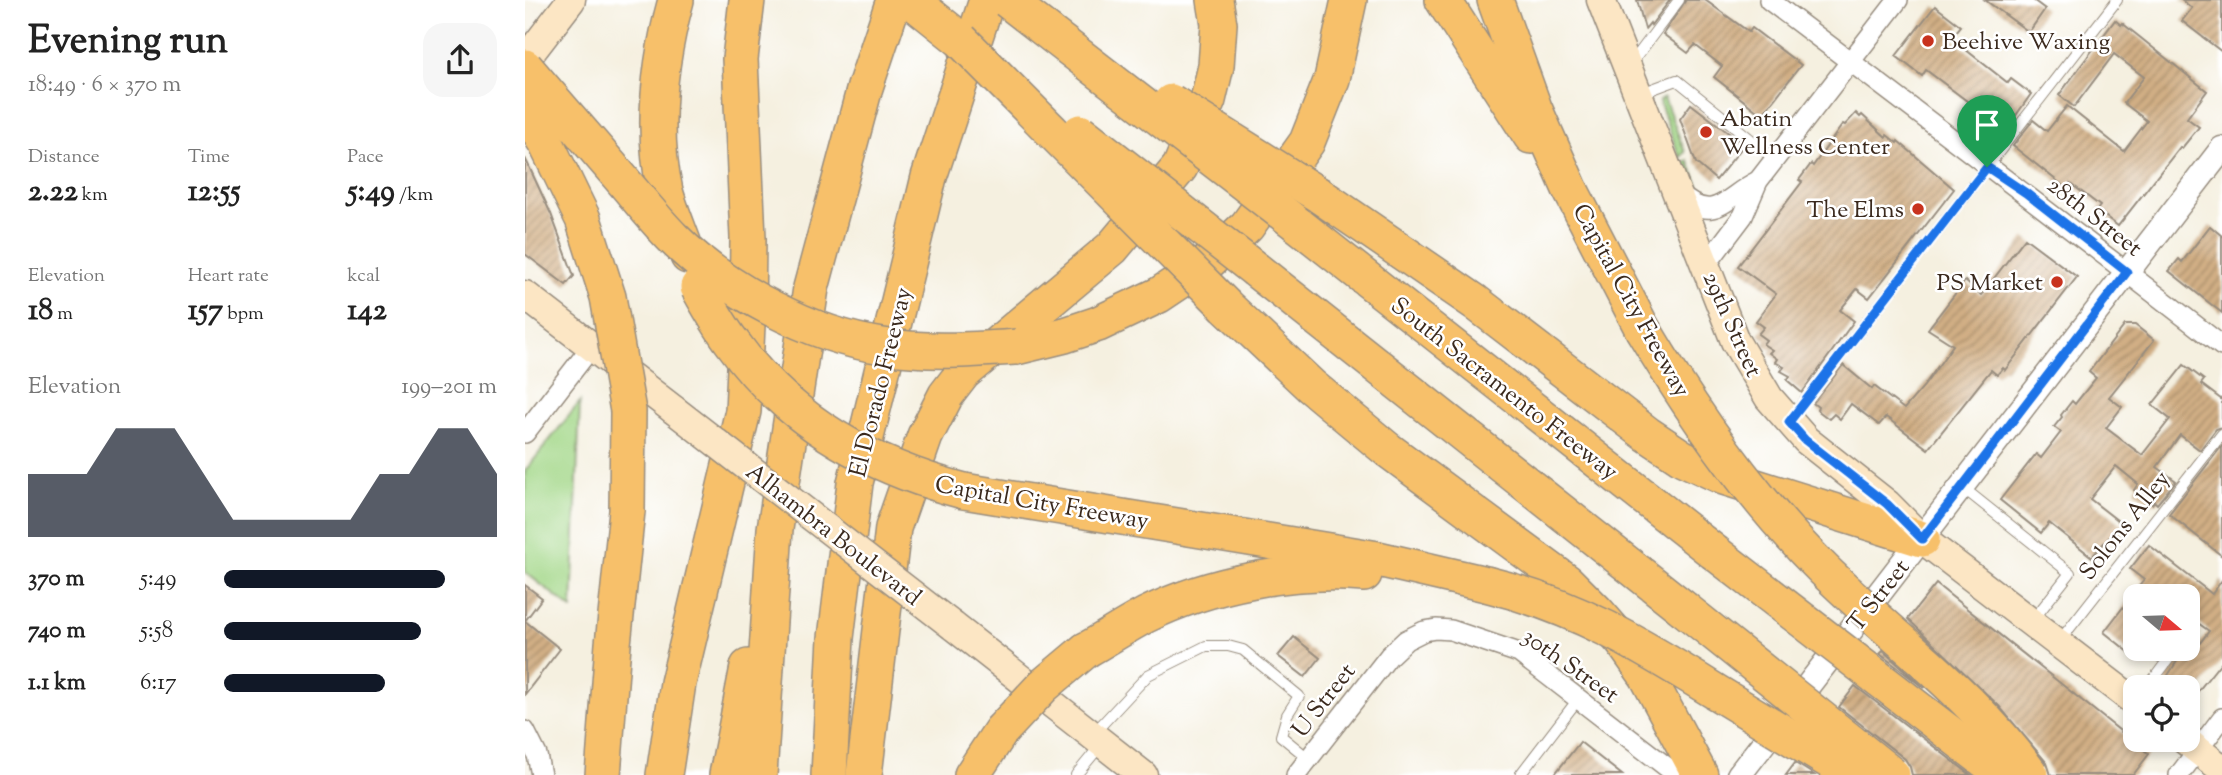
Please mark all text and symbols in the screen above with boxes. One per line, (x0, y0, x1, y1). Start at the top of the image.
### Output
text: Evening run (28, 16, 228, 70)
button: share (423, 23, 497, 97)
place label: Beehive Waxing (1942, 26, 2111, 60)
marker: Beehive Waxing (1920, 33, 1936, 49)
text: 18:49 · 6 × 370 m (28, 69, 181, 102)
pin (1957, 95, 2017, 167)
place label: Abatin Wellness Center (1720, 103, 1890, 165)
icon: arrive (1968, 106, 2006, 144)
marker: Abatin Wellness Center (1698, 124, 1714, 140)
text: Distance (28, 144, 100, 171)
text: Time (188, 144, 230, 171)
text: Pace (347, 144, 384, 171)
street label: 28th Street (2039, 170, 2149, 266)
text: 2.22 (28, 171, 78, 214)
text: 12:55 (188, 171, 241, 214)
text: 5:49 (347, 171, 395, 214)
text: km (78, 182, 108, 209)
text: /km (395, 182, 433, 209)
place label: The Elms (1807, 194, 1904, 228)
street label: Capital City Freeway (1563, 198, 1698, 404)
marker: The Elms (1910, 201, 1926, 217)
text: Elevation (28, 263, 105, 290)
text: Heart rate (188, 263, 269, 290)
text: kcal (347, 263, 380, 290)
street label: 29th Street (1693, 267, 1770, 383)
place label: PS Market (1936, 267, 2043, 301)
marker: PS Market (2049, 274, 2065, 290)
street label: El Dorado Freeway (842, 284, 922, 481)
text: 18 (28, 290, 53, 333)
text: 157 (188, 290, 223, 333)
text: 142 (347, 290, 387, 333)
street label: South Sacramento Freeway (1383, 290, 1625, 489)
text: m (53, 301, 73, 328)
text: bpm (223, 301, 264, 328)
text: Elevation (28, 371, 121, 404)
text: 199–201 m (401, 371, 497, 404)
street label: Alhambra Boulevard (738, 456, 928, 615)
street label: Solons Alley (2072, 464, 2179, 588)
street label: Capital City Freeway (932, 468, 1151, 540)
street label: T Street (1840, 553, 1919, 640)
text: 370 m (28, 563, 84, 596)
text: 5:49 (140, 563, 176, 596)
north arrow (2123, 584, 2200, 662)
map controls (2123, 584, 2200, 752)
text: 740 m (28, 615, 85, 648)
text: 5:58 (140, 615, 173, 648)
street label: 30th Street (1514, 621, 1625, 713)
street label: U Street (1285, 657, 1365, 746)
text: 1.1 km (28, 667, 86, 700)
text: 6:17 (140, 667, 177, 700)
button: locate (2123, 675, 2200, 752)

